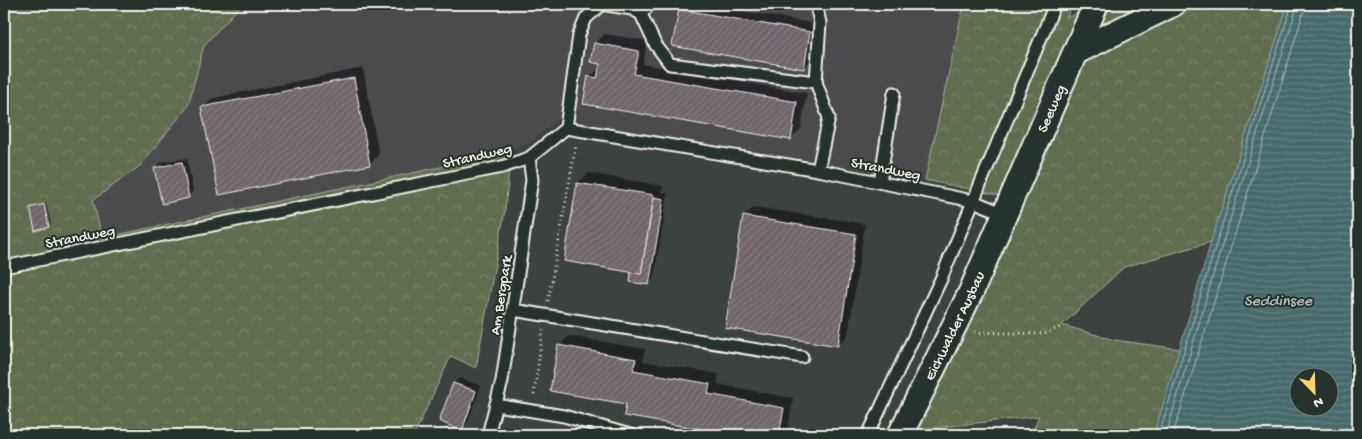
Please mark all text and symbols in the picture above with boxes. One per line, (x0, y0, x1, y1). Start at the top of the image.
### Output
street label: Seeweg (1034, 82, 1071, 136)
street label: Strandweg (441, 140, 514, 174)
street label: Strandweg (849, 154, 922, 186)
street label: Strandweg (44, 222, 117, 254)
street label: Am Bergpark (487, 253, 517, 336)
street label: Eichwalder Ausbau (921, 269, 990, 384)
water label: Seddinsee (1244, 293, 1313, 312)
north arrow (1290, 366, 1340, 416)
text: N (1311, 392, 1326, 411)

